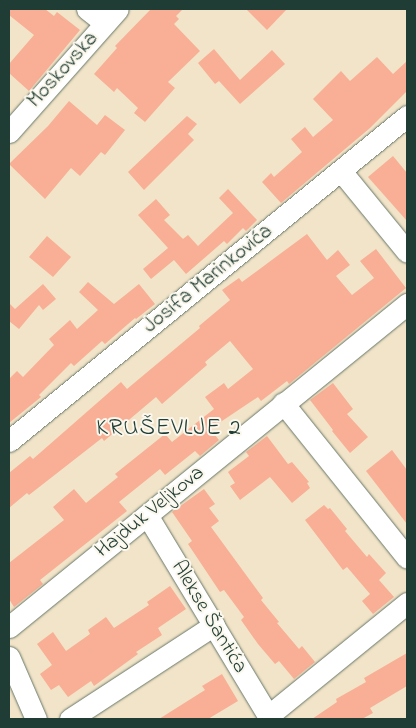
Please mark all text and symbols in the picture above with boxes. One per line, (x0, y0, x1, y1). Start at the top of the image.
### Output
street label: Moskovska (22, 27, 104, 113)
street label: Josifa Marinkovića (138, 219, 278, 339)
district label: KRUŠEVLJE 2 (95, 415, 243, 443)
street label: Hajduk Veljkova (91, 461, 209, 563)
street label: Alekse Šantića (165, 556, 253, 678)

